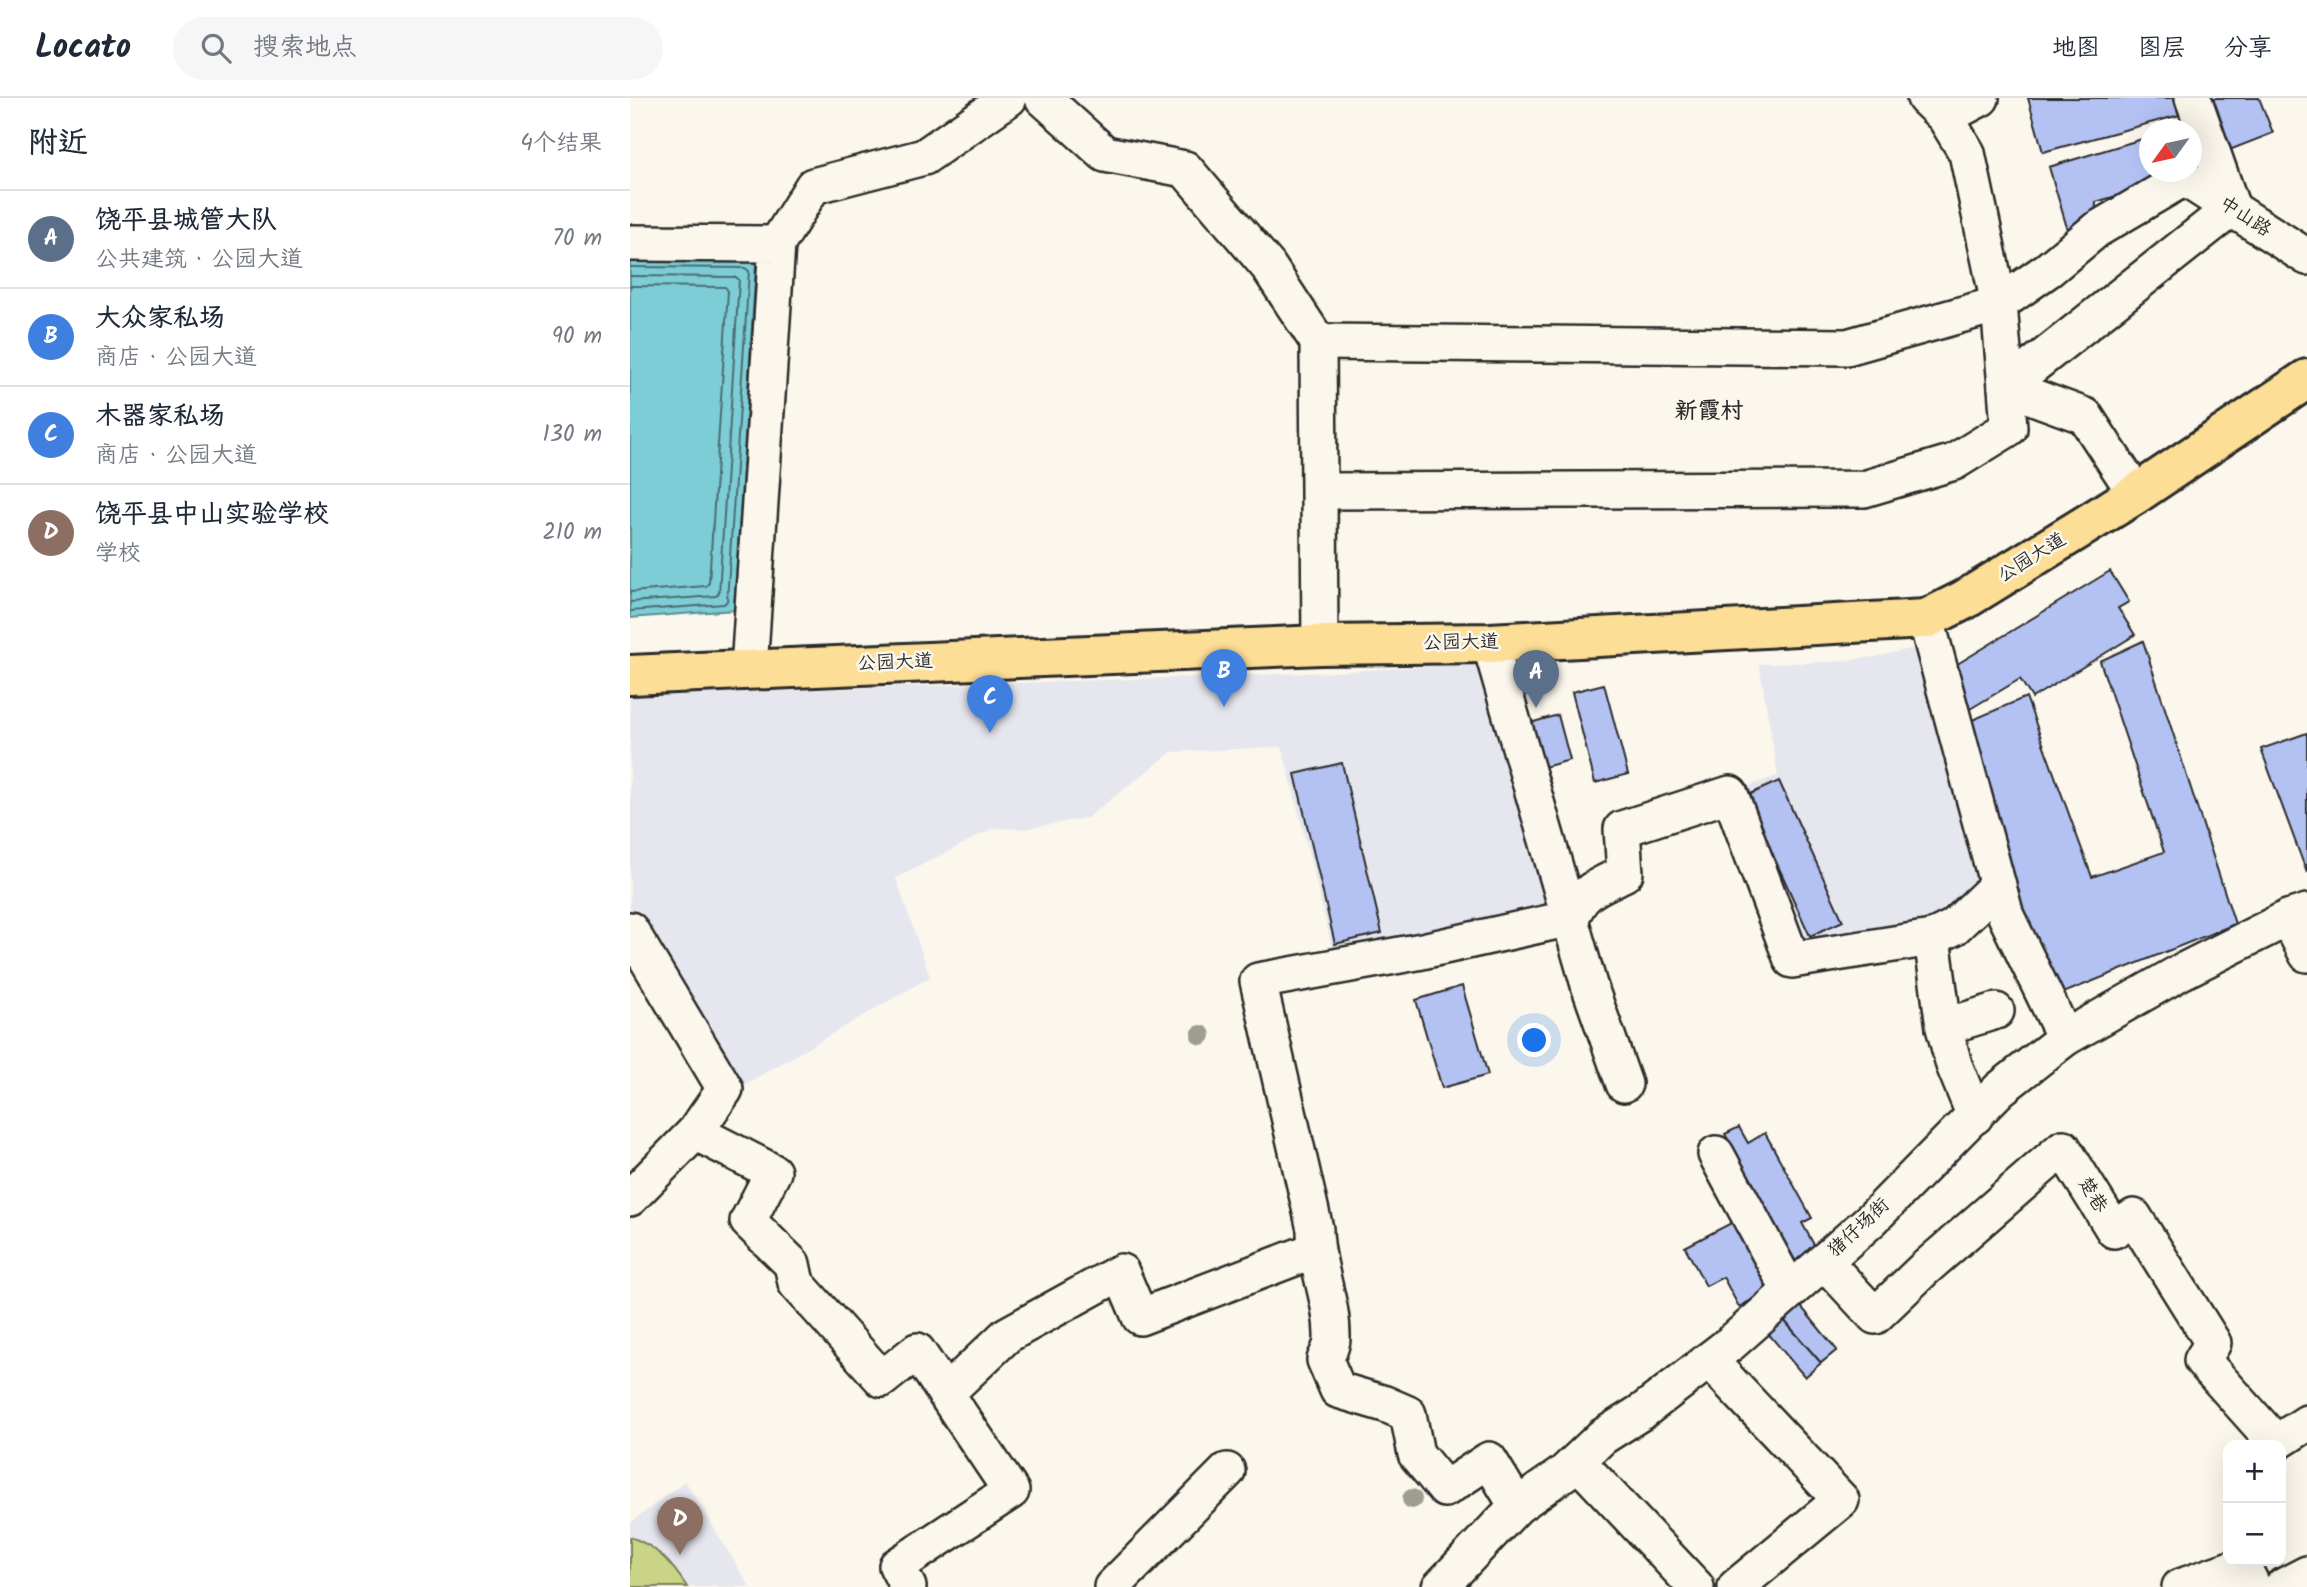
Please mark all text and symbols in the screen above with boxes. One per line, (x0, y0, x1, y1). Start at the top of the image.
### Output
search box (173, 17, 663, 80)
text: Locato (35, 22, 131, 75)
text: 搜索地点 (253, 27, 357, 69)
icon: search (197, 29, 235, 67)
text: 地图 (2052, 29, 2100, 68)
text: 图层 (2138, 29, 2186, 68)
text: 分享 (2224, 29, 2272, 68)
north arrow (2139, 119, 2202, 182)
text: 附近 (28, 120, 88, 168)
text: 4个结果 (520, 126, 602, 162)
street label: 中山路 (2213, 189, 2277, 245)
text: 饶平县城管大队 (95, 200, 277, 242)
text: A (44, 221, 58, 257)
text: 70 m (552, 221, 602, 257)
text: 公共建筑 · 公园大道 (95, 242, 303, 278)
text: 大众家私场 (95, 298, 225, 340)
text: B (44, 319, 58, 355)
text: 90 m (552, 319, 602, 355)
text: 商店 · 公园大道 (95, 340, 257, 376)
district label: 新霞村 (1675, 394, 1744, 430)
text: 木器家私场 (95, 396, 225, 438)
text: C (44, 417, 58, 453)
text: 130 m (543, 417, 602, 453)
text: 商店 · 公园大道 (95, 438, 257, 474)
text: 饶平县中山实验学校 (95, 494, 329, 536)
text: D (43, 515, 59, 551)
text: 210 m (542, 515, 602, 551)
street label: 公园大道 (1992, 525, 2072, 591)
text: 学校 (95, 536, 141, 572)
street label: 公园大道 (1423, 627, 1499, 659)
street label: 公园大道 (856, 647, 934, 679)
pin: B (1201, 649, 1247, 707)
pin: A (1513, 650, 1559, 708)
pin: C (967, 675, 1013, 733)
your location (1517, 1023, 1551, 1057)
street label: 楚巷 (2069, 1171, 2115, 1219)
street label: 猪仔场街 (1821, 1191, 1897, 1265)
map controls (2223, 1440, 2286, 1566)
button: + (2223, 1440, 2286, 1503)
pin: D (657, 1497, 703, 1555)
button: − (2223, 1503, 2286, 1566)

